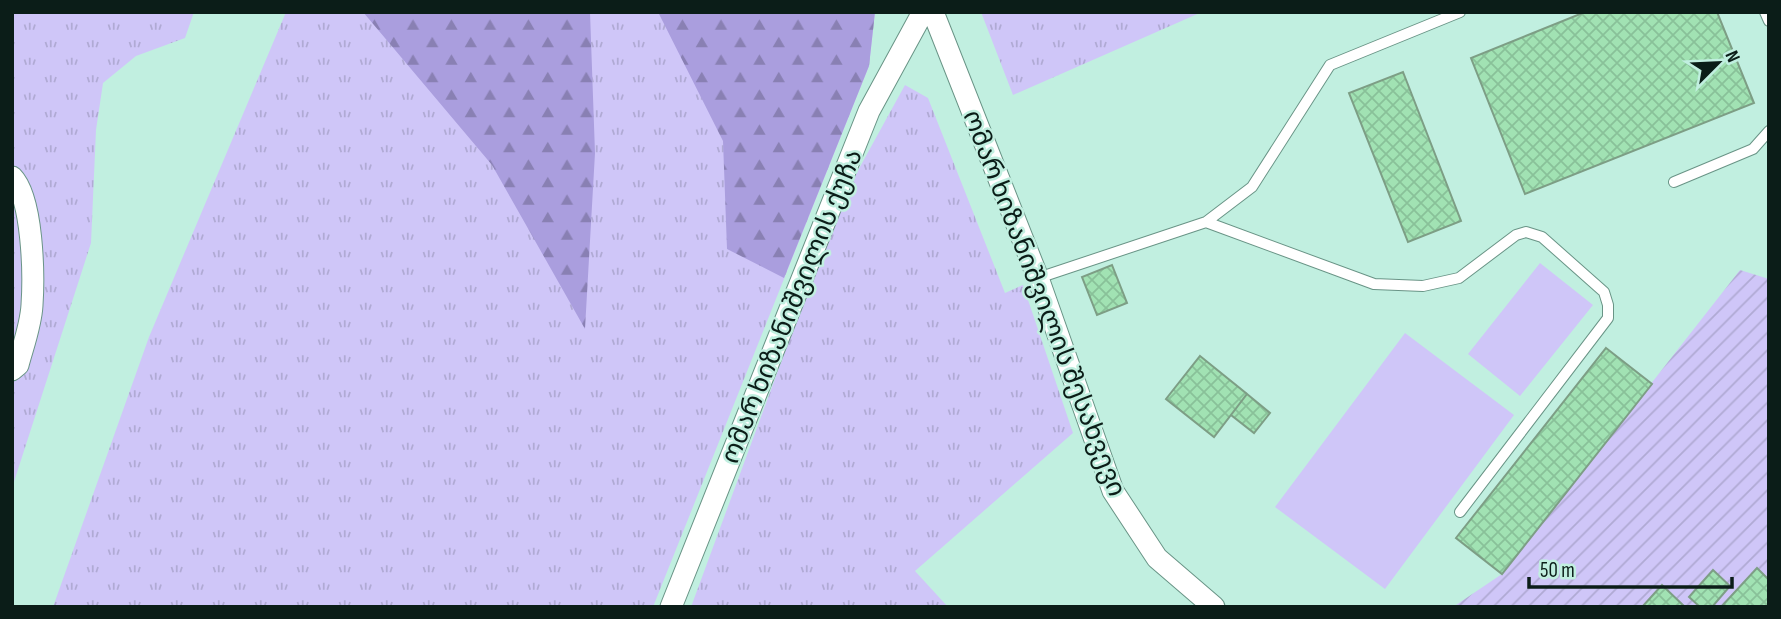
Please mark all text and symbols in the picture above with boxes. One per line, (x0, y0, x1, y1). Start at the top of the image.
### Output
north arrow (1683, 28, 1753, 98)
text: N (1720, 47, 1745, 66)
street label: ომარ ხიზანიშვილის შესახვევი (955, 106, 1132, 501)
street label: ომარ ხიზანიშვილის ქუჩა (715, 145, 870, 468)
scale bar (1529, 546, 1732, 590)
text: 50 m (1540, 558, 1575, 583)

